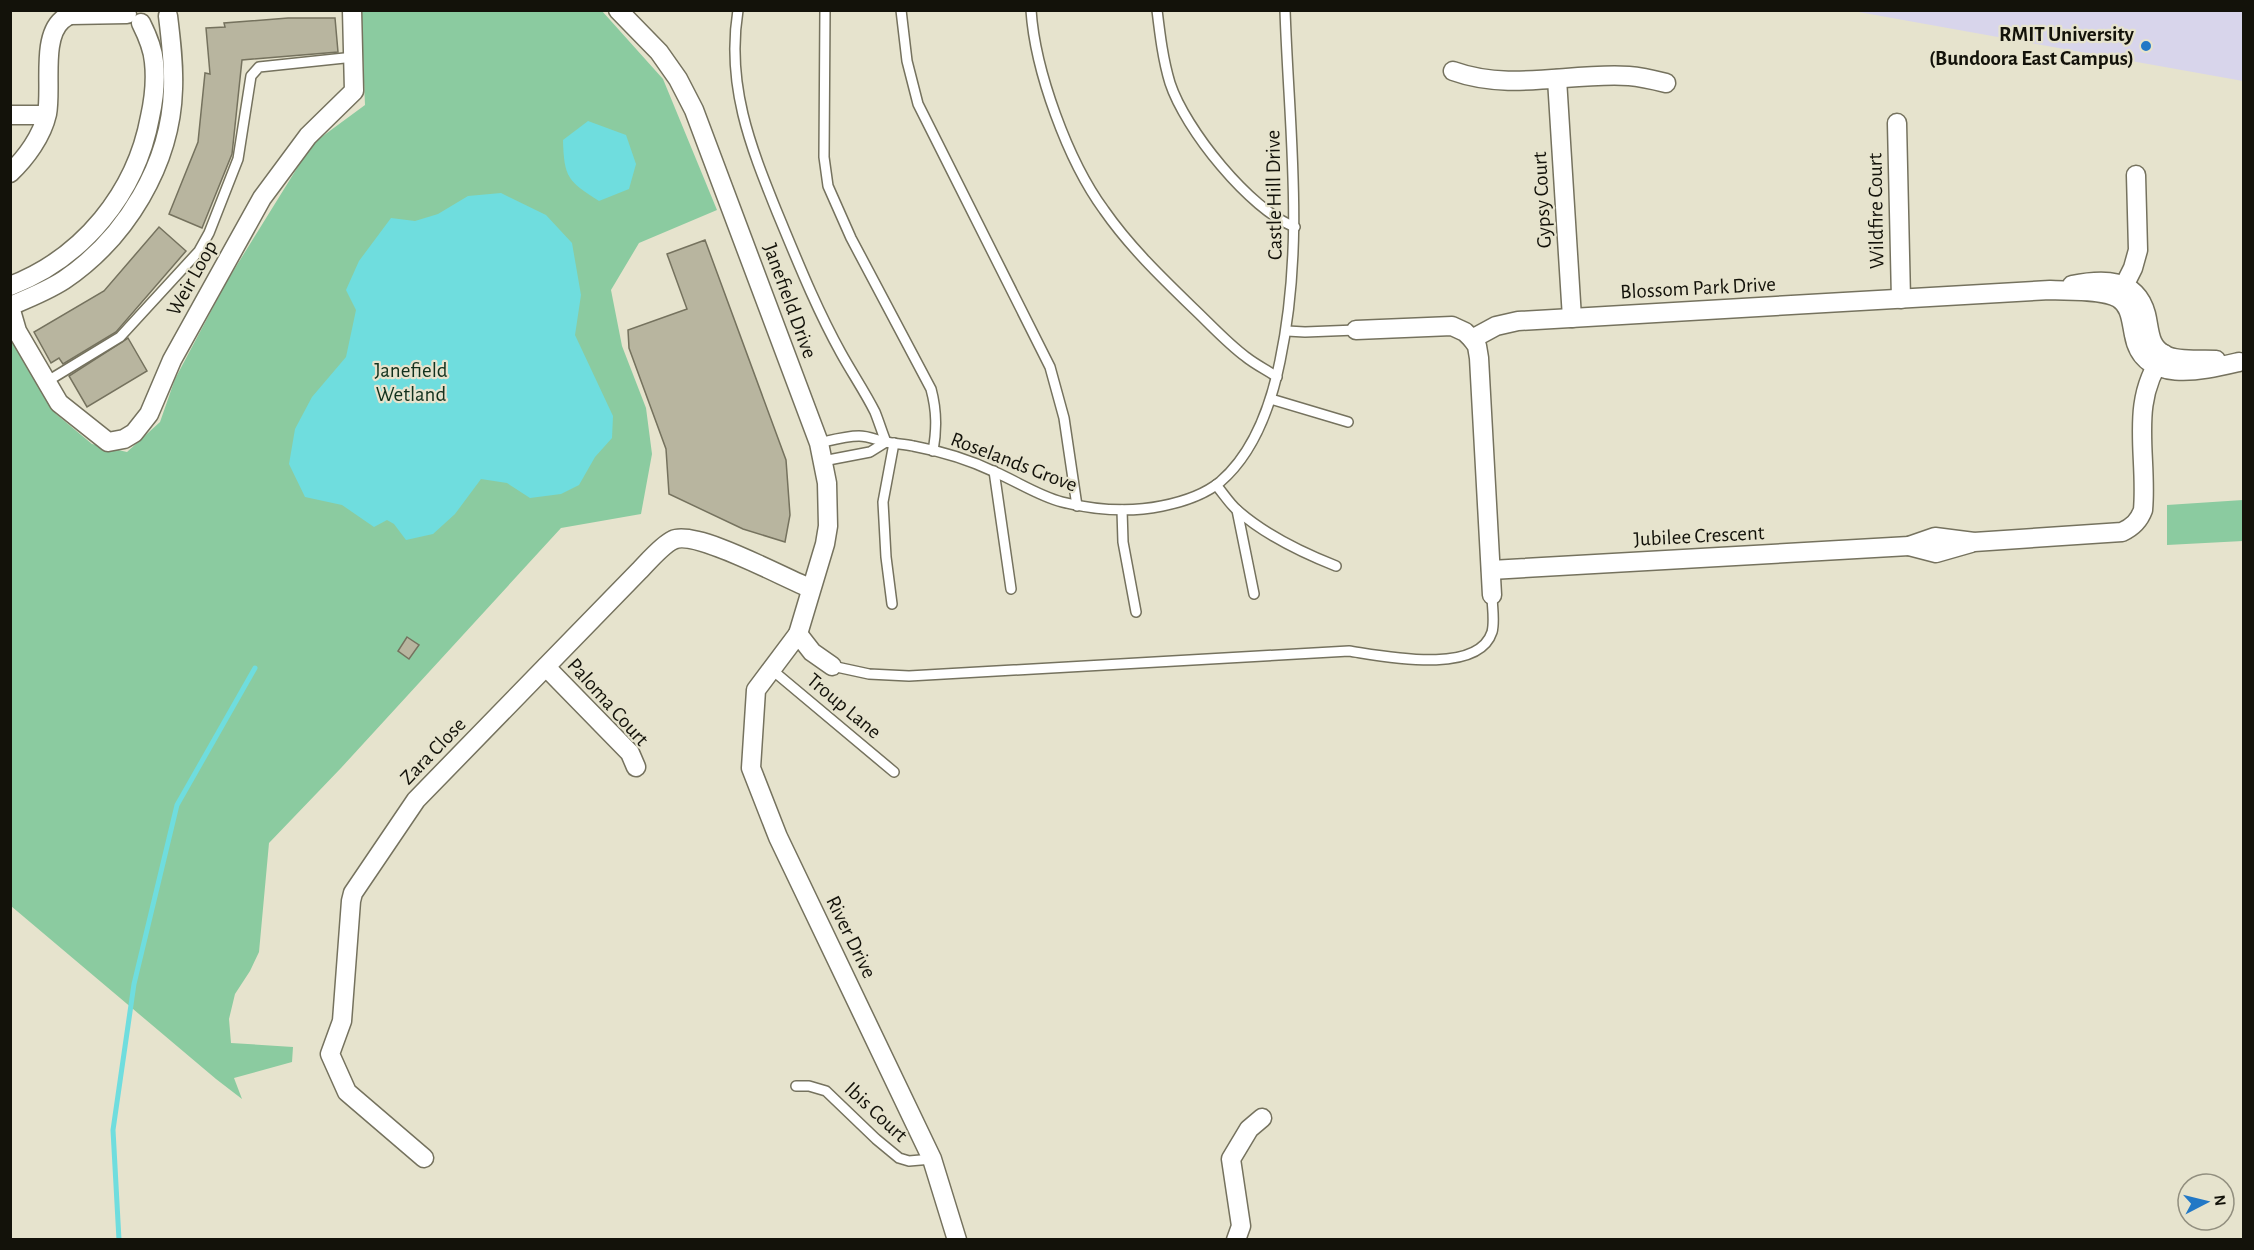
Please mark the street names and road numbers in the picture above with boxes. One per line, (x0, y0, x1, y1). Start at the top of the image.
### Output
street label: Castle Hill Drive (1262, 130, 1286, 260)
street label: Gypsy Court (1529, 151, 1555, 249)
street label: Wildfire Court (1864, 152, 1888, 269)
street label: Weir Loop (163, 237, 221, 319)
street label: Janefield Drive (759, 241, 821, 361)
street label: Blossom Park Drive (1620, 273, 1776, 303)
street label: Roselands Grove (948, 428, 1080, 496)
street label: Jubilee Crescent (1633, 522, 1765, 550)
street label: Paloma Court (563, 654, 653, 750)
street label: Troup Lane (803, 669, 885, 743)
street label: Zara Close (396, 713, 470, 789)
street label: River Drive (822, 892, 880, 982)
street label: Ibis Court (840, 1078, 912, 1146)

